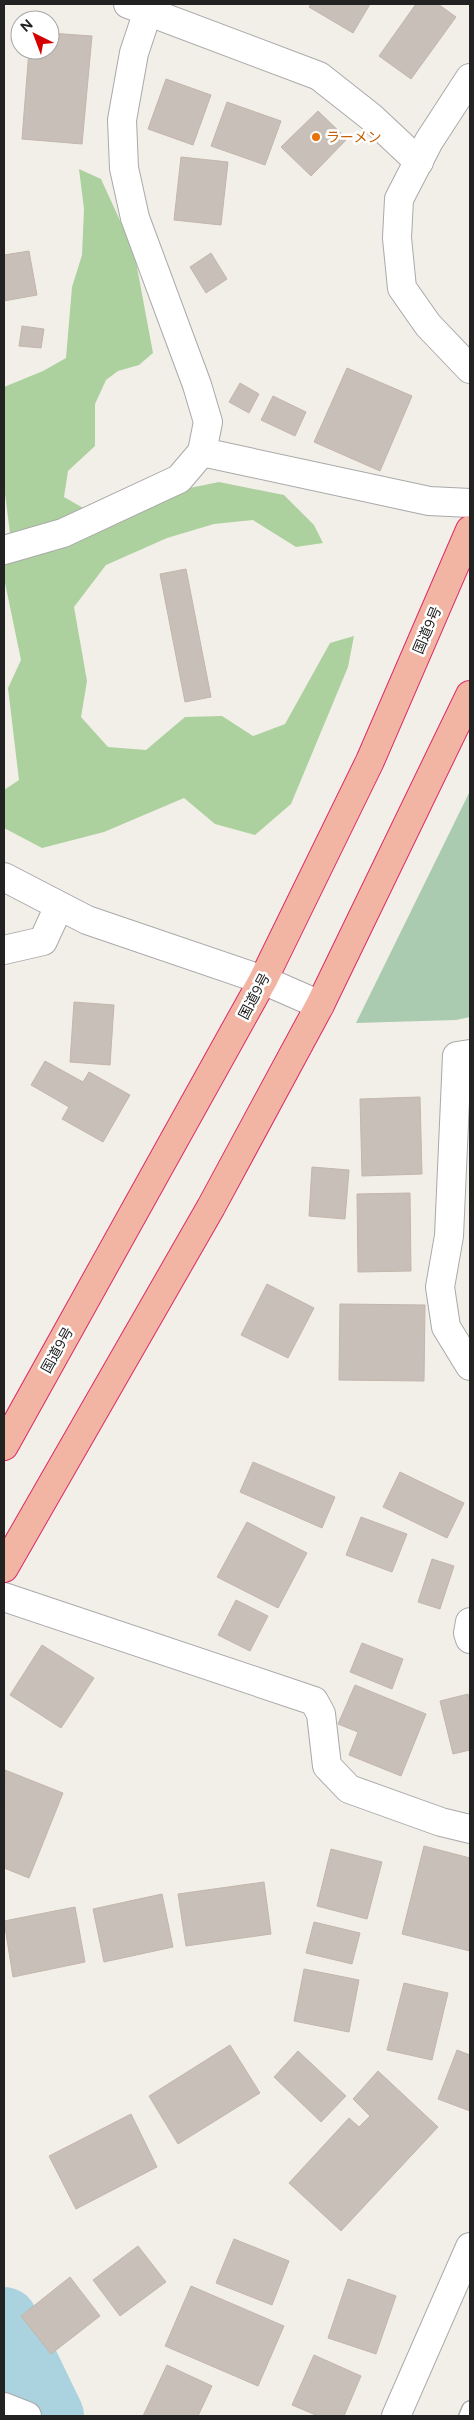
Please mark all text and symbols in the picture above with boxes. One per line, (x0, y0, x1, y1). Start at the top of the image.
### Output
north arrow (10, 10, 60, 60)
text: N (17, 16, 36, 36)
place label: ラーメン (326, 129, 381, 146)
marker: ラーメン (310, 131, 322, 143)
street label: 国道9号 (410, 604, 445, 657)
street label: 国道9号 (235, 970, 274, 1022)
street label: 国道9号 (38, 1324, 77, 1376)

